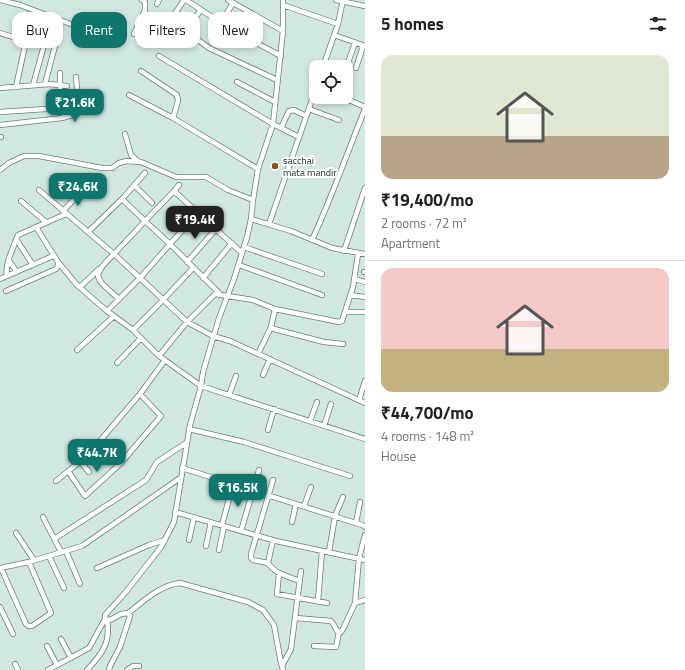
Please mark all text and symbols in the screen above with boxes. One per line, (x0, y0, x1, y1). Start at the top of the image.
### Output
text: 5 homes (381, 11, 444, 37)
chip: Buy (12, 12, 63, 48)
chip: Rent (71, 12, 127, 48)
chip: Filters (135, 12, 200, 48)
chip: New (208, 12, 263, 48)
icon: filters (647, 13, 669, 35)
map controls (309, 60, 353, 104)
button: locate (309, 60, 353, 104)
icon: home (489, 81, 561, 153)
pin: ₹21.6K (42, 89, 108, 123)
text: ₹21.6K (55, 92, 95, 112)
place label: sacchai mata mandir (283, 153, 337, 180)
marker: sacchai mata mandir (270, 161, 280, 171)
pin: ₹24.6K (45, 173, 111, 207)
text: ₹24.6K (58, 176, 98, 196)
text: ₹19,400/mo (381, 187, 474, 213)
pin: ₹19.4K (162, 206, 228, 240)
text: ₹19.4K (175, 209, 215, 229)
text: 2 rooms · 72 m² (381, 213, 467, 233)
text: Apartment (381, 233, 440, 253)
icon: home (489, 294, 561, 366)
text: ₹44,700/mo (381, 400, 474, 426)
text: 4 rooms · 148 m² (381, 426, 474, 446)
pin: ₹44.7K (64, 439, 130, 473)
text: ₹44.7K (77, 442, 117, 462)
text: House (381, 446, 416, 466)
pin: ₹16.5K (205, 474, 271, 508)
text: ₹16.5K (218, 477, 258, 497)

